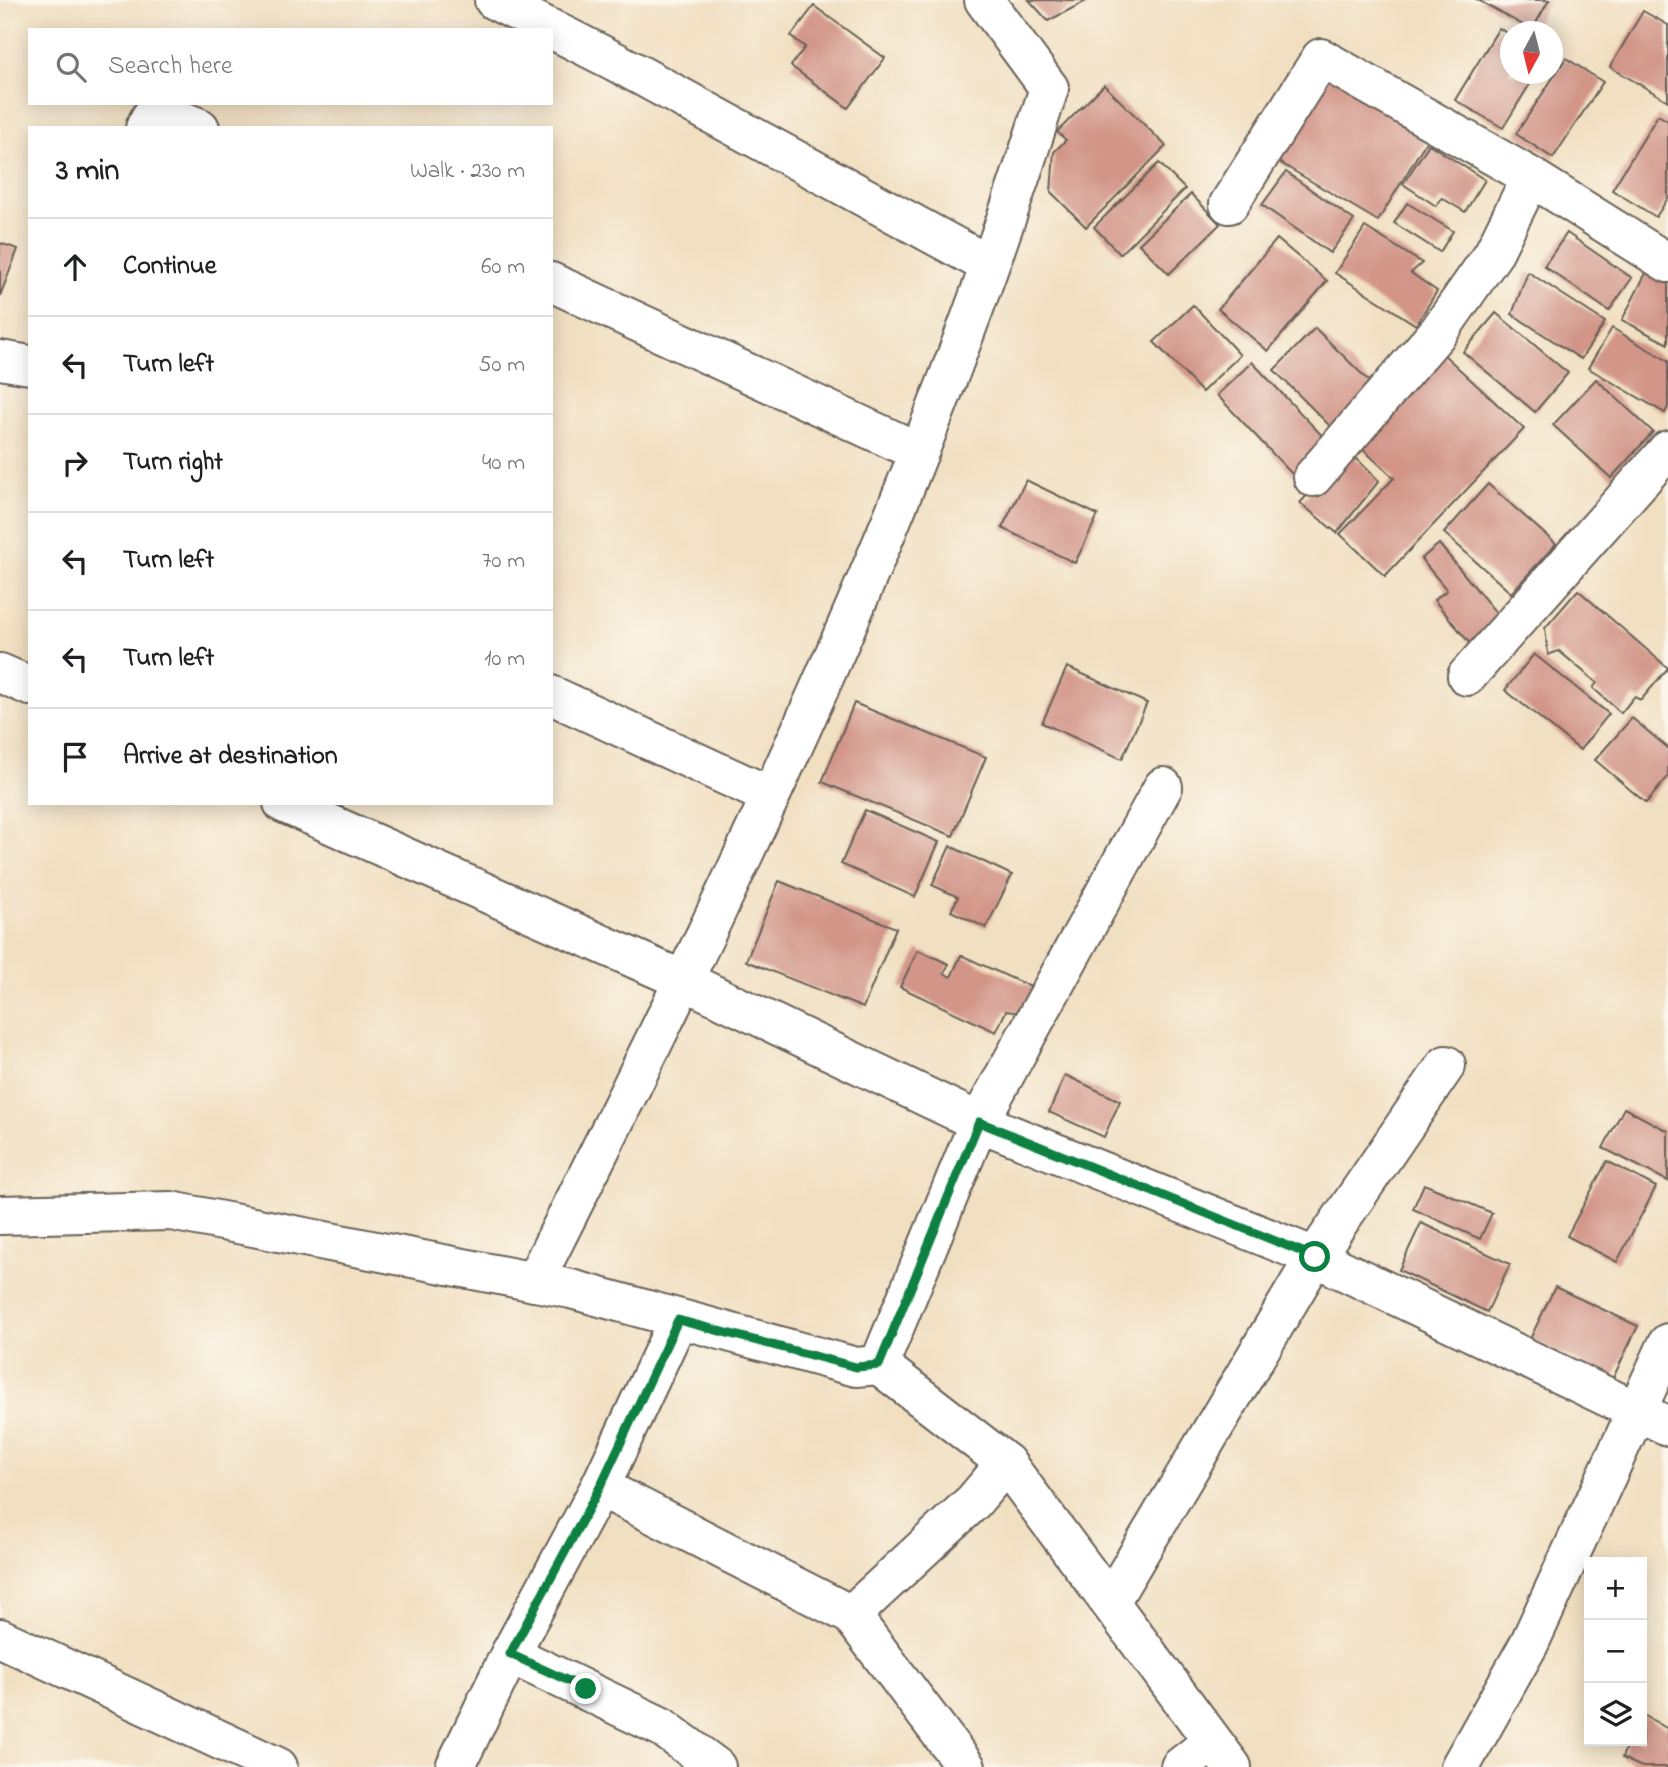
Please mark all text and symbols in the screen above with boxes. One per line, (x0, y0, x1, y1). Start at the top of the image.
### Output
north arrow (1500, 21, 1563, 84)
search box (28, 28, 553, 105)
icon: search (52, 48, 90, 86)
text: Search here (108, 48, 233, 86)
text: 3 min (56, 150, 119, 194)
text: Walk · 230 m (410, 155, 525, 188)
icon: ahead (56, 248, 94, 286)
text: Continue (123, 248, 216, 286)
text: 60 m (481, 251, 525, 284)
icon: left (56, 346, 94, 384)
text: Turn left (123, 346, 214, 384)
text: 50 m (478, 349, 525, 382)
icon: right (56, 444, 94, 482)
text: Turn right (123, 444, 223, 482)
text: 40 m (482, 447, 525, 480)
icon: left (56, 542, 94, 580)
text: Turn left (123, 542, 214, 580)
text: 70 m (482, 545, 525, 578)
icon: left (56, 640, 94, 678)
text: Turn left (123, 640, 214, 678)
text: 10 m (484, 643, 525, 676)
icon: arrive (56, 738, 94, 776)
text: Arrive at destination (123, 738, 338, 776)
route start (1299, 1241, 1330, 1272)
map controls (1584, 1557, 1647, 1746)
button: + (1584, 1557, 1647, 1620)
button: − (1584, 1620, 1647, 1683)
route end (570, 1673, 601, 1704)
button: layers (1584, 1683, 1647, 1746)

